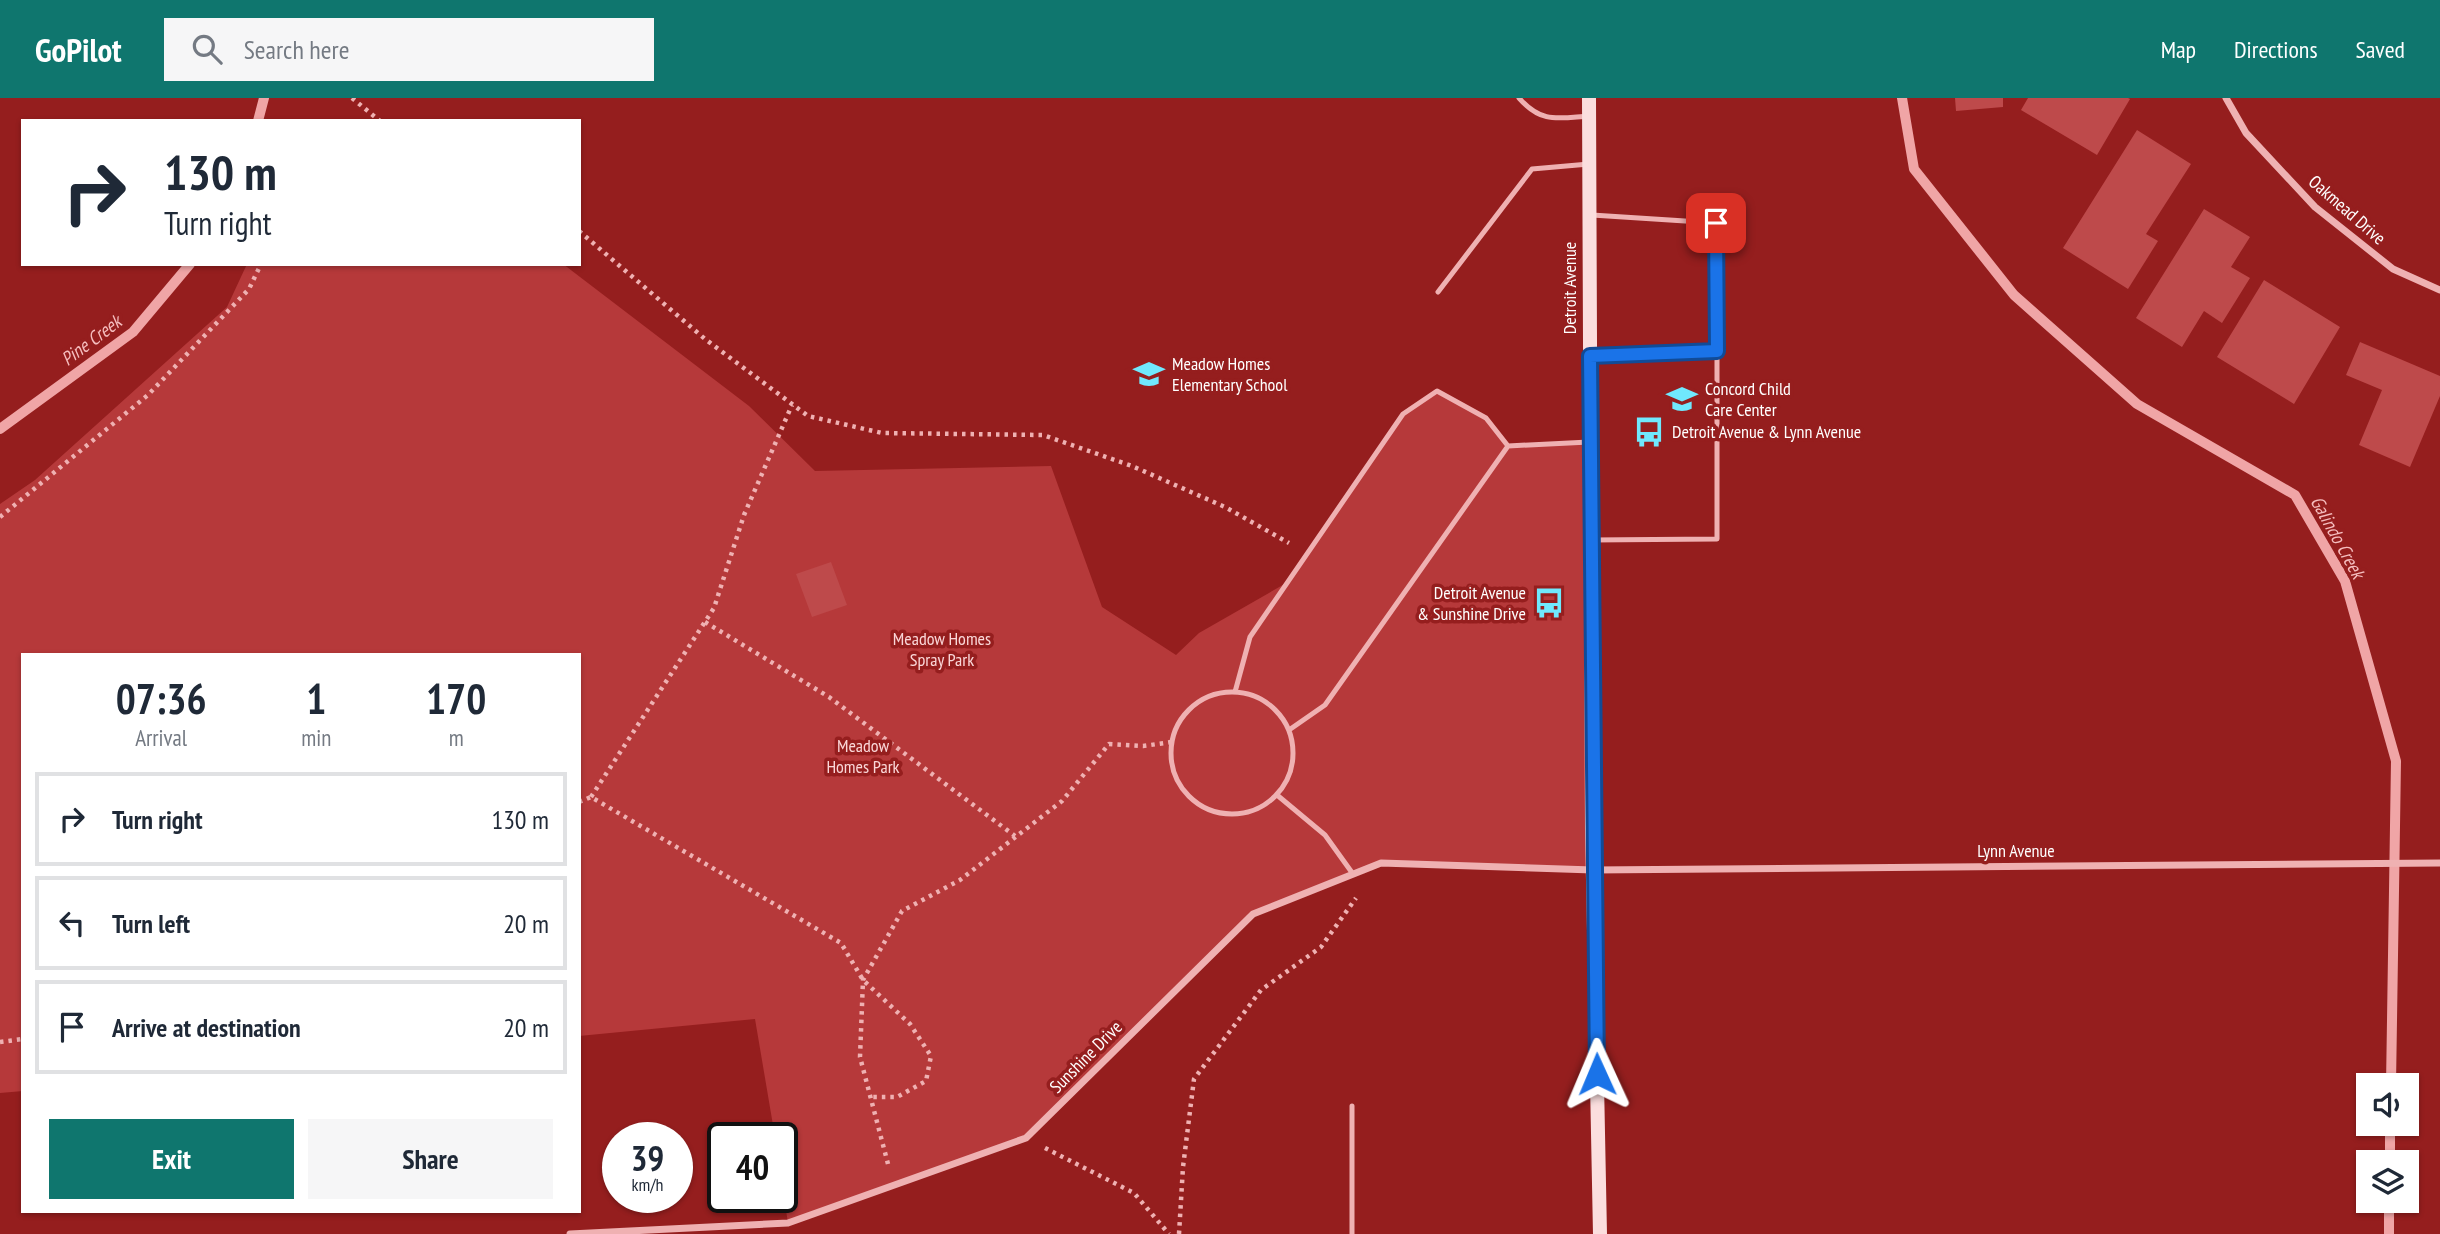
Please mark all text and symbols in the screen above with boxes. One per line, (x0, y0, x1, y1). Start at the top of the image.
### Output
search box (164, 18, 654, 81)
text: GoPilot (35, 28, 122, 71)
icon: search (188, 30, 226, 68)
text: Search here (244, 33, 349, 66)
text: Map (2161, 34, 2196, 65)
text: Directions (2234, 34, 2318, 65)
text: Saved (2356, 34, 2405, 65)
text: 130 m (164, 140, 277, 204)
icon: right (49, 147, 140, 238)
street label: Oakmead Drive (2304, 170, 2391, 249)
pin (1686, 193, 1746, 253)
text: Turn right (164, 202, 272, 244)
icon: arrive (1697, 204, 1735, 242)
street label: Detroit Avenue (1558, 242, 1581, 334)
water label: Pine Creek (56, 308, 128, 370)
place label: Meadow Homes Elementary School (1172, 352, 1288, 396)
school or university icon: Meadow Homes Elementary School (1132, 357, 1166, 391)
place label: Concord Child Care Center (1705, 377, 1791, 421)
school or university icon: Concord Child Care Center (1665, 382, 1699, 416)
bus stop icon: Detroit Avenue & Lynn Avenue (1632, 415, 1666, 449)
place label: Detroit Avenue & Lynn Avenue (1672, 420, 1861, 443)
water label: Galindo Creek (2305, 491, 2372, 585)
place label: Detroit Avenue & Sunshine Drive (1417, 581, 1526, 625)
bus stop icon: Detroit Avenue & Sunshine Drive (1532, 586, 1566, 620)
park label: Meadow Homes Spray Park (893, 627, 991, 671)
text: 07:36 (116, 671, 207, 726)
text: 1 (306, 671, 326, 726)
text: 170 (426, 671, 486, 726)
text: Arrival (135, 723, 187, 752)
text: min (301, 723, 331, 752)
text: m (449, 723, 464, 752)
park label: Meadow Homes Park (826, 734, 900, 778)
icon: right (53, 800, 91, 838)
text: Turn right (112, 803, 203, 836)
text: 130 m (491, 803, 549, 836)
street label: Lynn Avenue (1977, 839, 2055, 862)
icon: left (53, 904, 91, 942)
text: Turn left (112, 907, 190, 940)
text: 20 m (503, 907, 549, 940)
icon: arrive (53, 1008, 91, 1046)
text: Arrive at destination (112, 1011, 301, 1044)
text: 20 m (503, 1011, 549, 1044)
street label: Sunshine Drive (1045, 1016, 1127, 1098)
position arrow (1560, 1037, 1634, 1111)
map controls (2356, 1073, 2419, 1213)
button: sound (2356, 1073, 2419, 1136)
button: Exit (49, 1119, 294, 1199)
button: Share (308, 1119, 553, 1199)
speed limit sign: 40 (707, 1122, 798, 1213)
text: 39 (631, 1135, 664, 1181)
button: layers (2356, 1150, 2419, 1213)
text: km/h (632, 1173, 663, 1196)

